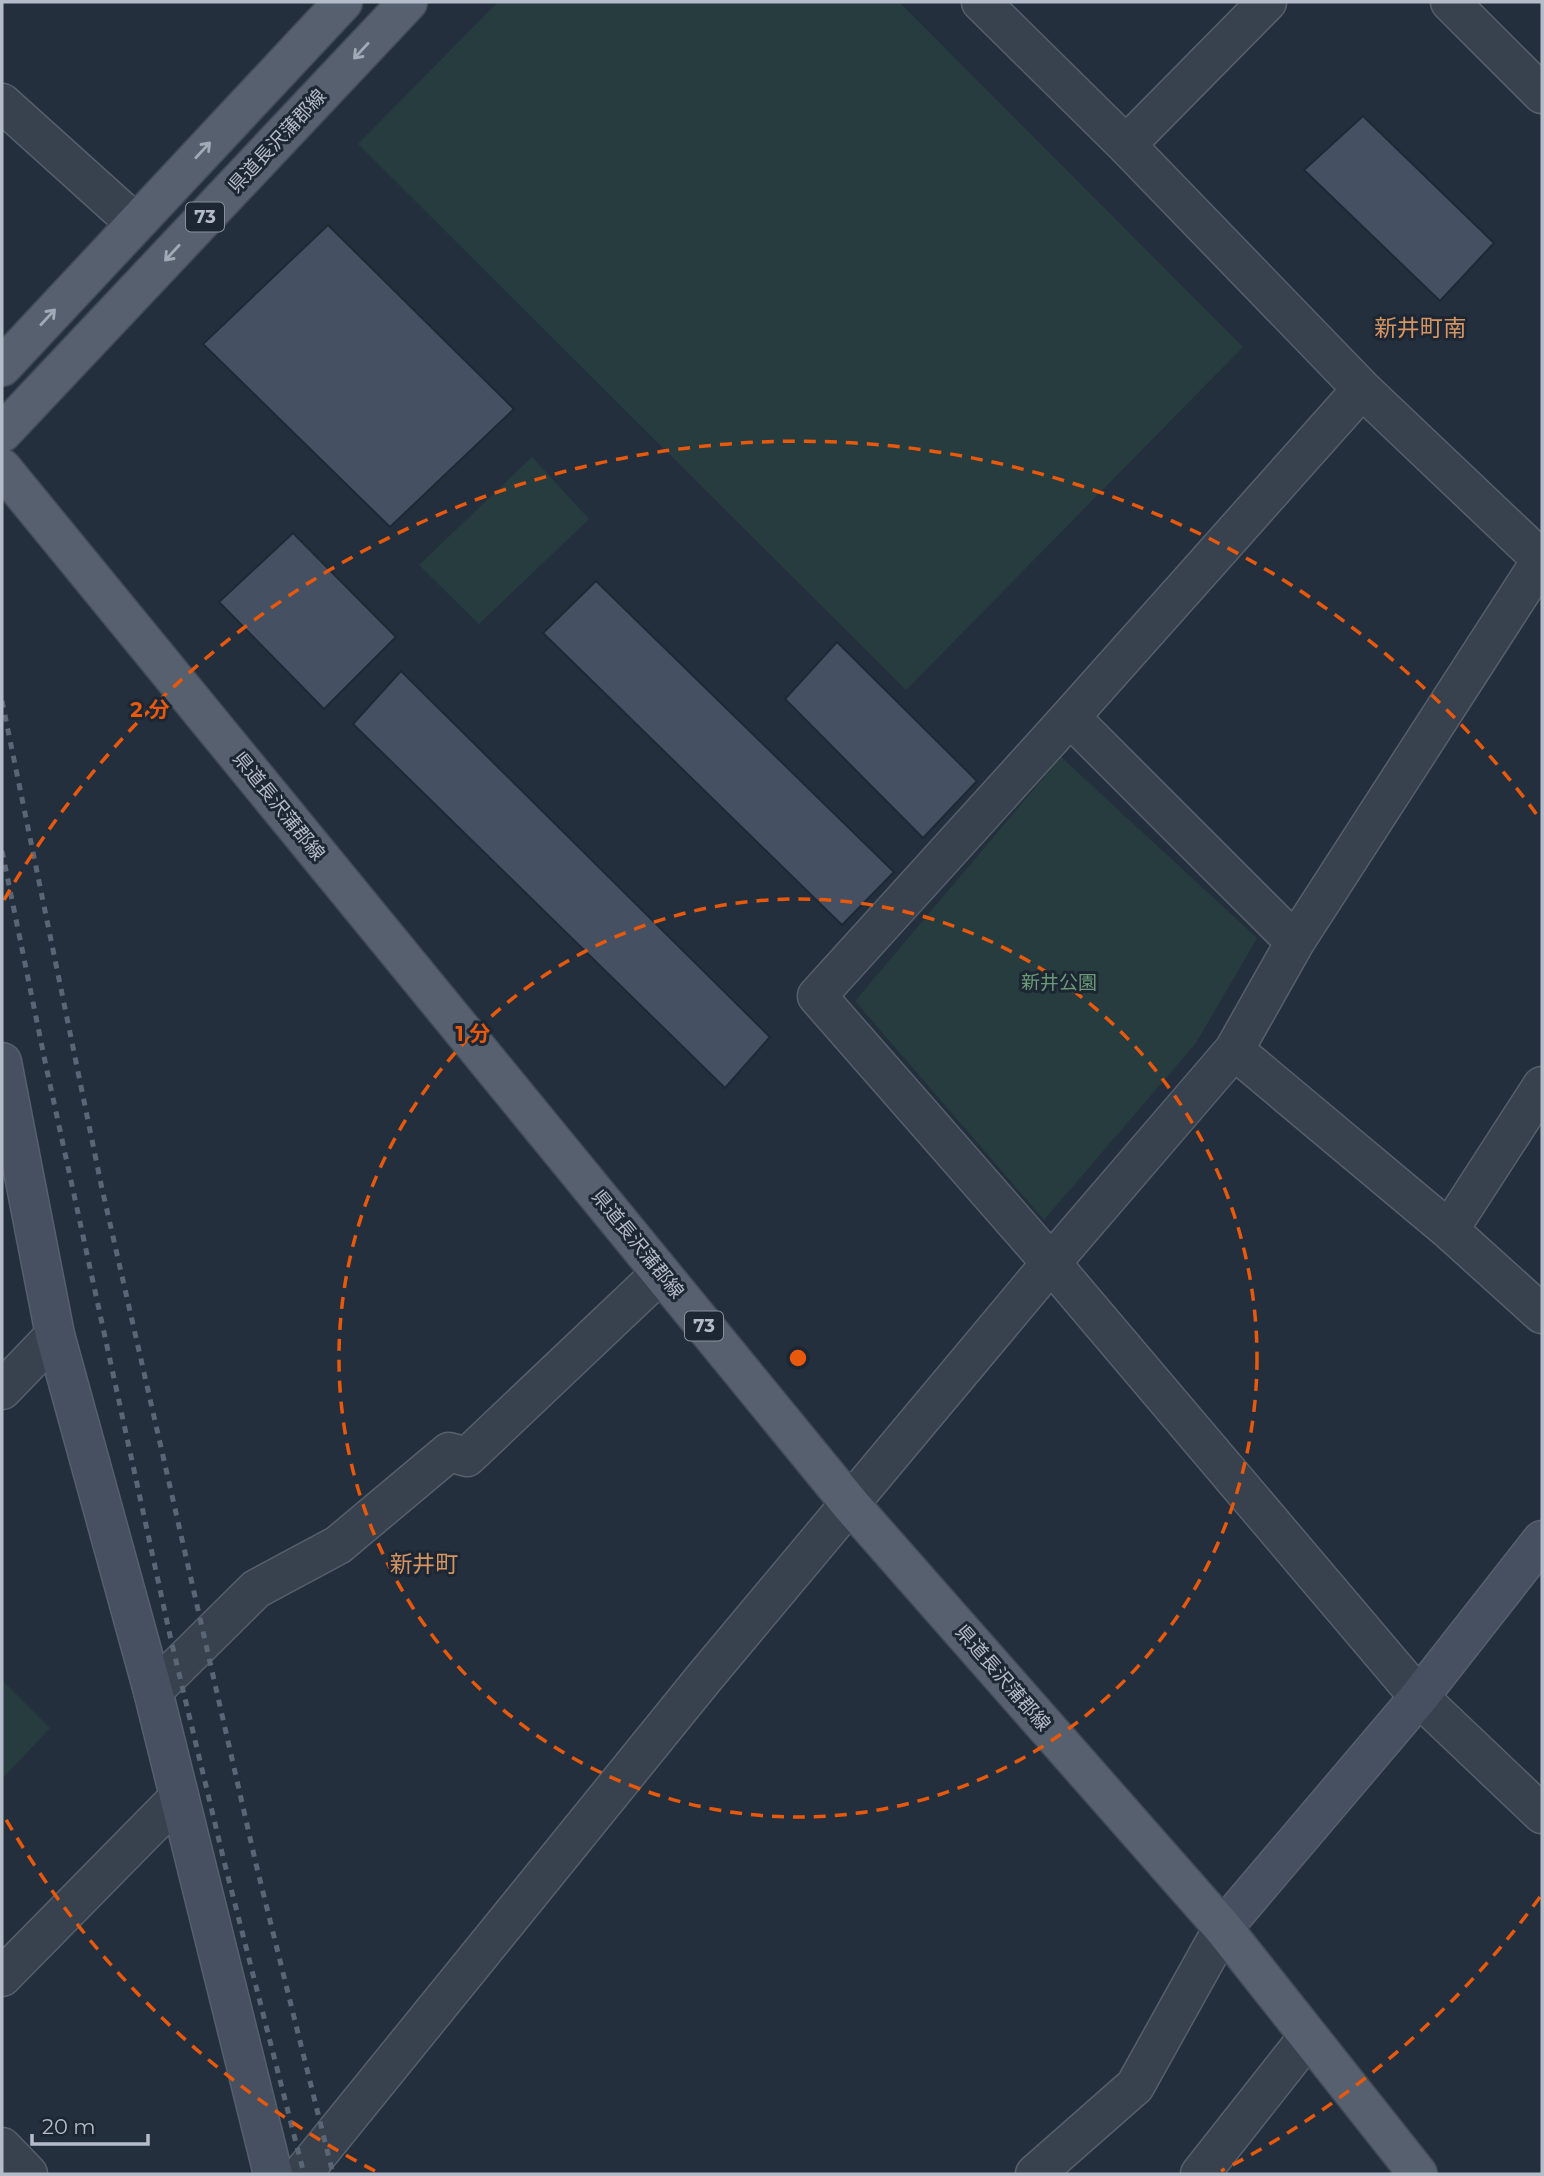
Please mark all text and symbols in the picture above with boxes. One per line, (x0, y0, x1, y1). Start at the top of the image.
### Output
one-way arrow (353, 43, 370, 60)
street label: 県道長沢蒲郡線 (223, 85, 331, 197)
one-way arrow (194, 142, 211, 160)
road number: 73 (186, 202, 224, 232)
one-way arrow (163, 244, 180, 261)
one-way arrow (40, 308, 56, 326)
district label: 新井町南 (1374, 314, 1466, 342)
text: 2 分 (130, 697, 170, 722)
street label: 県道長沢蒲郡線 (228, 747, 330, 865)
park label: 新井公園 (1021, 971, 1097, 994)
text: 1 分 (455, 1021, 491, 1046)
street label: 県道長沢蒲郡線 (587, 1185, 689, 1303)
road number: 73 (685, 1311, 723, 1340)
centre of rings (786, 1346, 810, 1370)
district label: 新井町 (390, 1550, 459, 1578)
street label: 県道長沢蒲郡線 (951, 1620, 1055, 1736)
scale bar (32, 2102, 147, 2146)
text: 20 m (42, 2114, 96, 2139)

